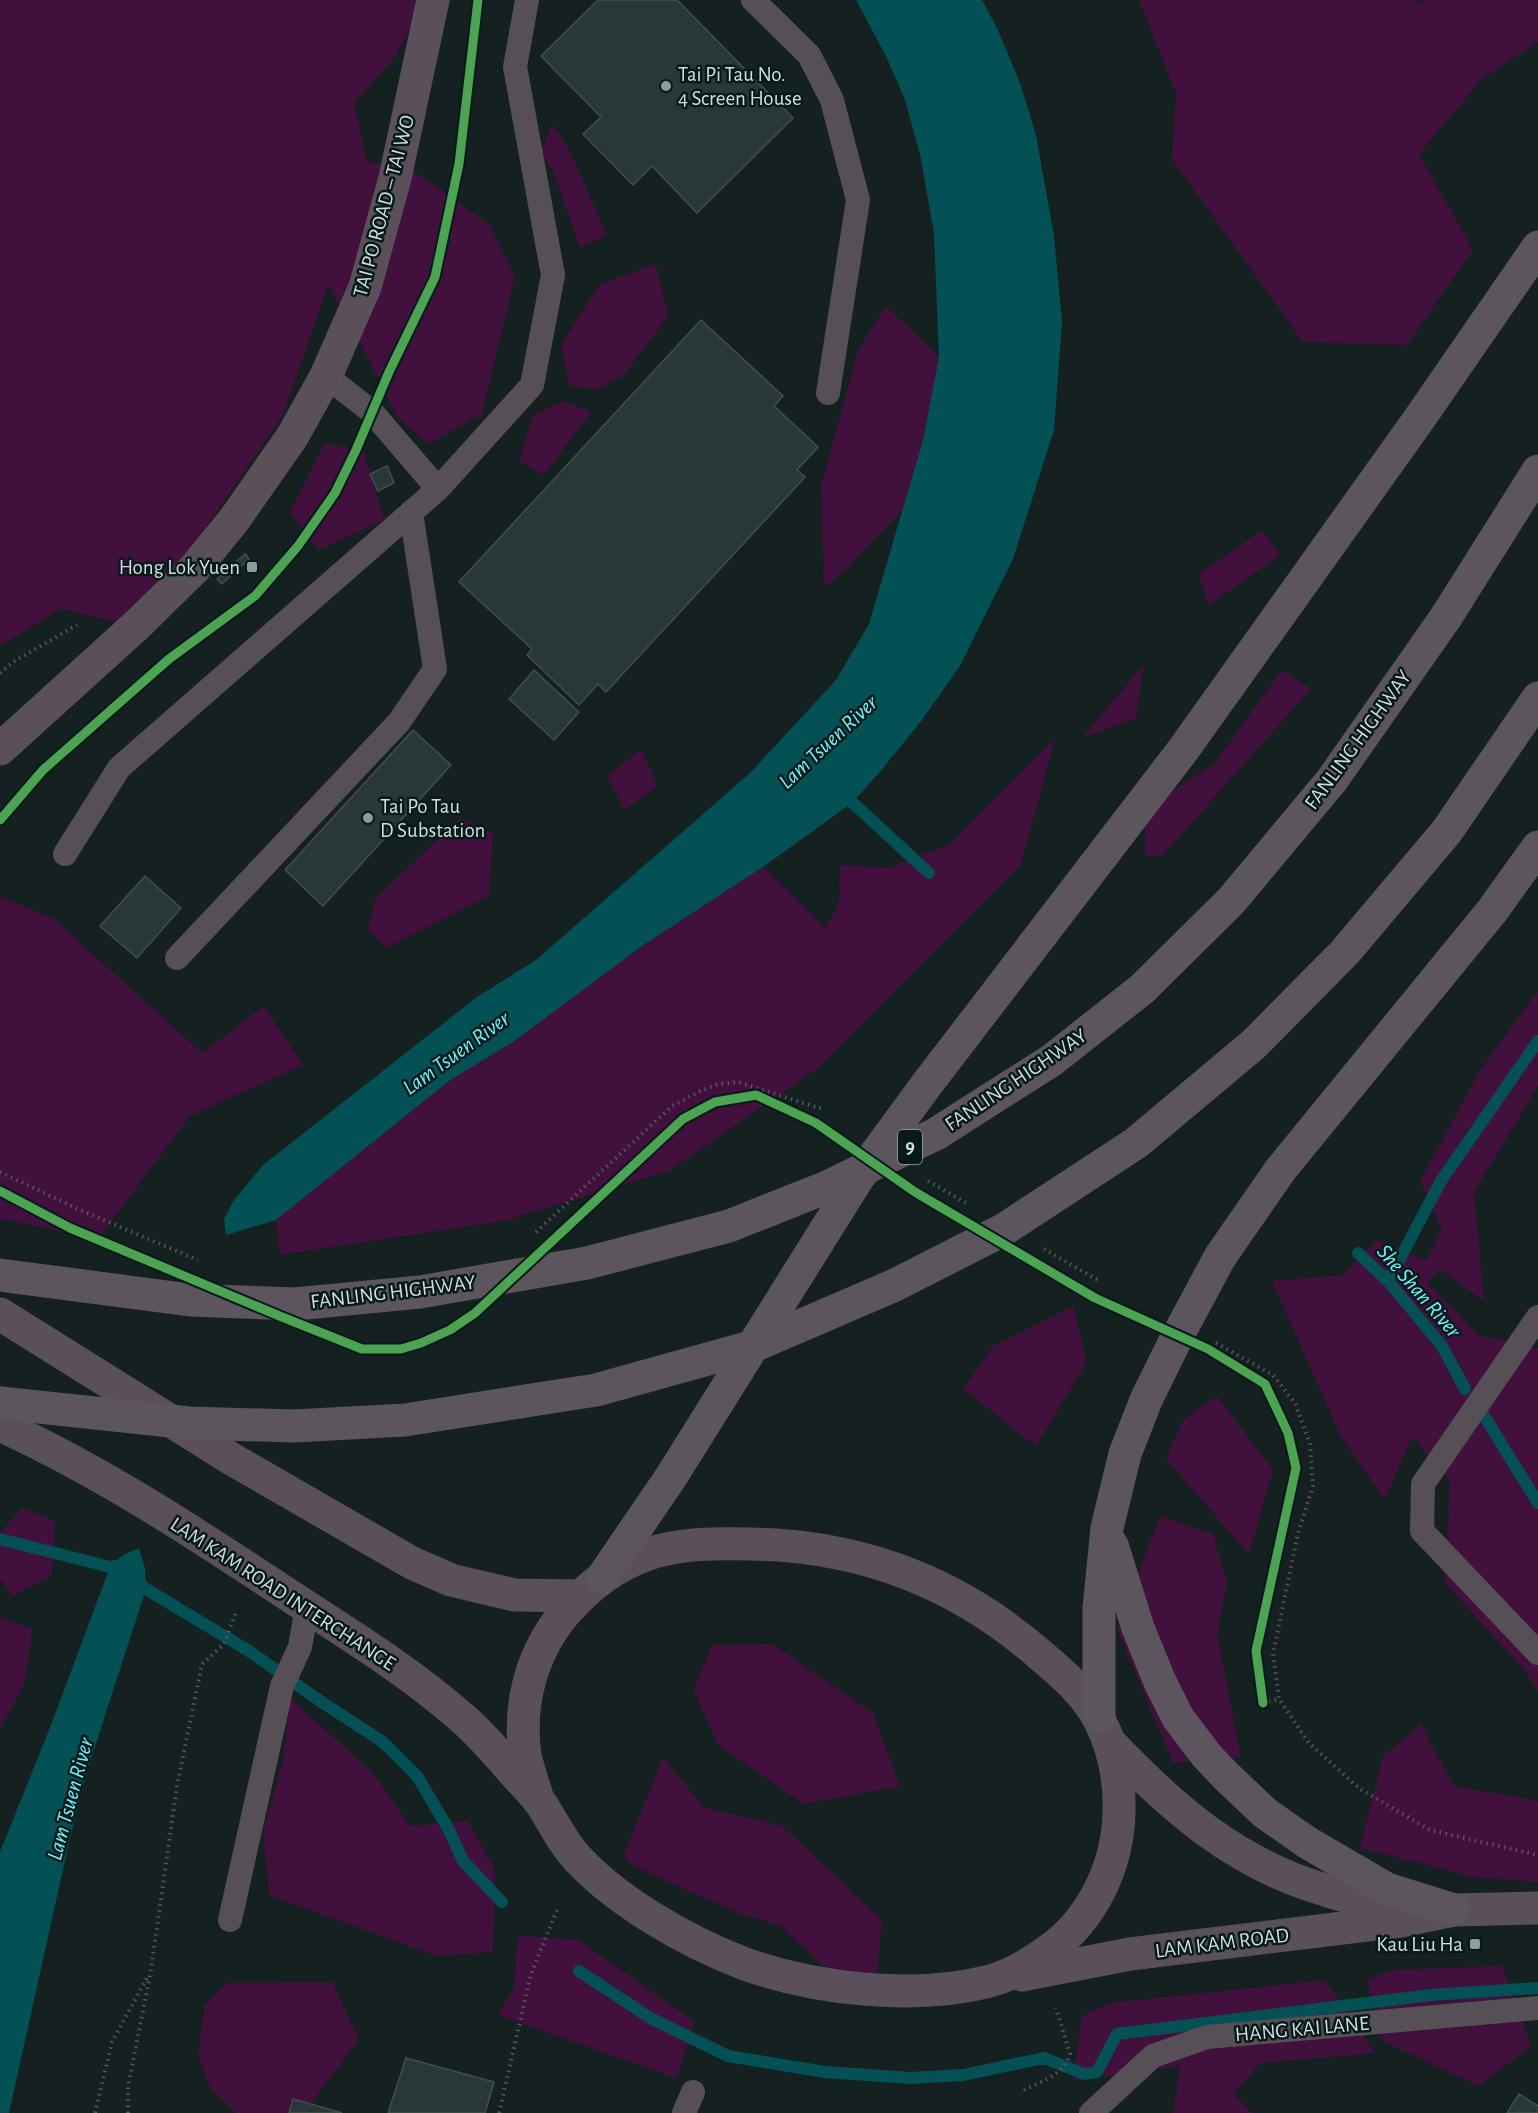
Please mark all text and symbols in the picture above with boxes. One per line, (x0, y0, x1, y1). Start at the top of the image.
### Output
place label: Tai Pi Tau No. 4 Screen House (678, 64, 802, 109)
marker: Tai Pi Tau No. 4 Screen House (659, 79, 673, 93)
street label: TAI PO ROAD – TAI WO (350, 113, 418, 299)
place label: Hong Lok Yuen (119, 557, 240, 578)
marker: Hong Lok Yuen (245, 560, 259, 574)
street label: FANLING HIGHWAY (1301, 667, 1415, 813)
water label: Lam Tsuen River (775, 691, 882, 793)
place label: Tai Po Tau D Substation (380, 796, 485, 841)
marker: Tai Po Tau D Substation (361, 811, 375, 825)
water label: Lam Tsuen River (399, 1007, 514, 1099)
street label: FANLING HIGHWAY (941, 1025, 1091, 1135)
road number: 9 (898, 1130, 922, 1164)
water label: She Shan River (1373, 1240, 1466, 1342)
street label: FANLING HIGHWAY (309, 1271, 477, 1313)
street label: LAM KAM ROAD INTERCHANGE (167, 1513, 399, 1675)
water label: Lam Tsuen River (43, 1735, 97, 1863)
street label: LAM KAM ROAD (1154, 1924, 1290, 1962)
place label: Kau Liu Ha (1376, 1934, 1463, 1955)
marker: Kau Liu Ha (1468, 1937, 1482, 1951)
street label: HANG KAI LANE (1234, 2013, 1370, 2045)

